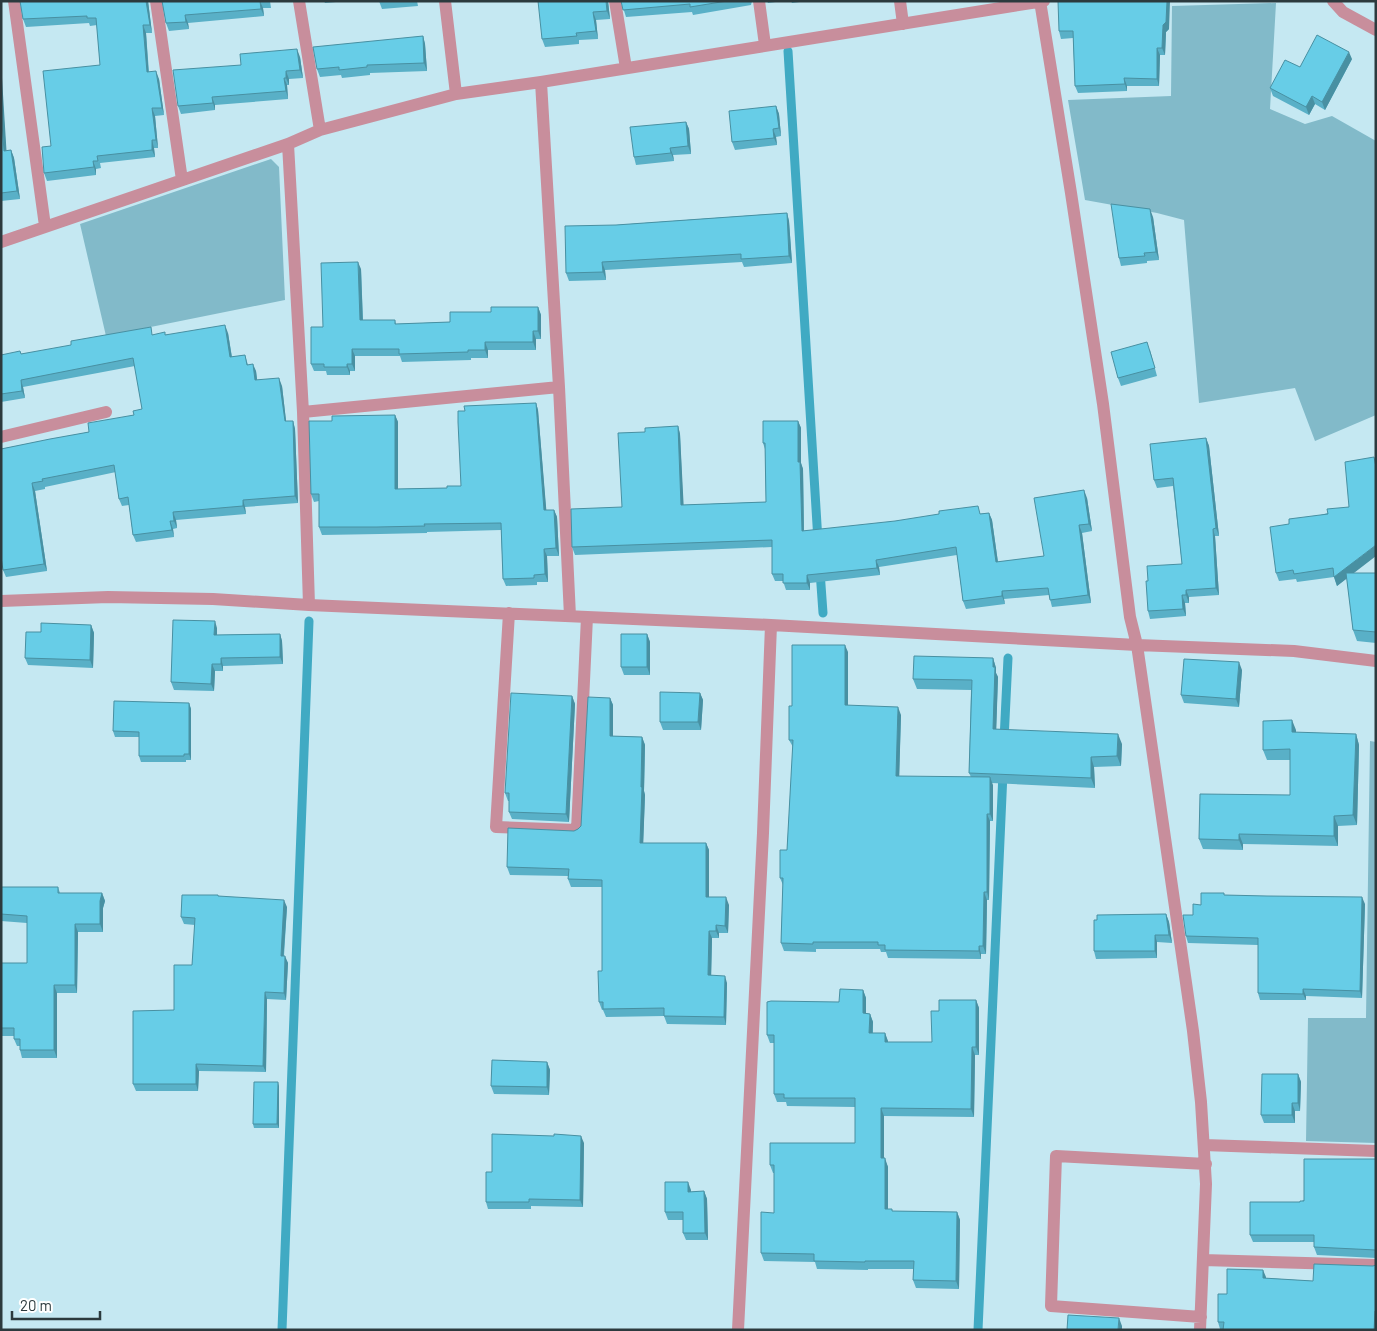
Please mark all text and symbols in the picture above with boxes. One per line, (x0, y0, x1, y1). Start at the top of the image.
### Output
scale bar (12, 1288, 100, 1320)
text: 20 m (20, 1296, 52, 1314)

